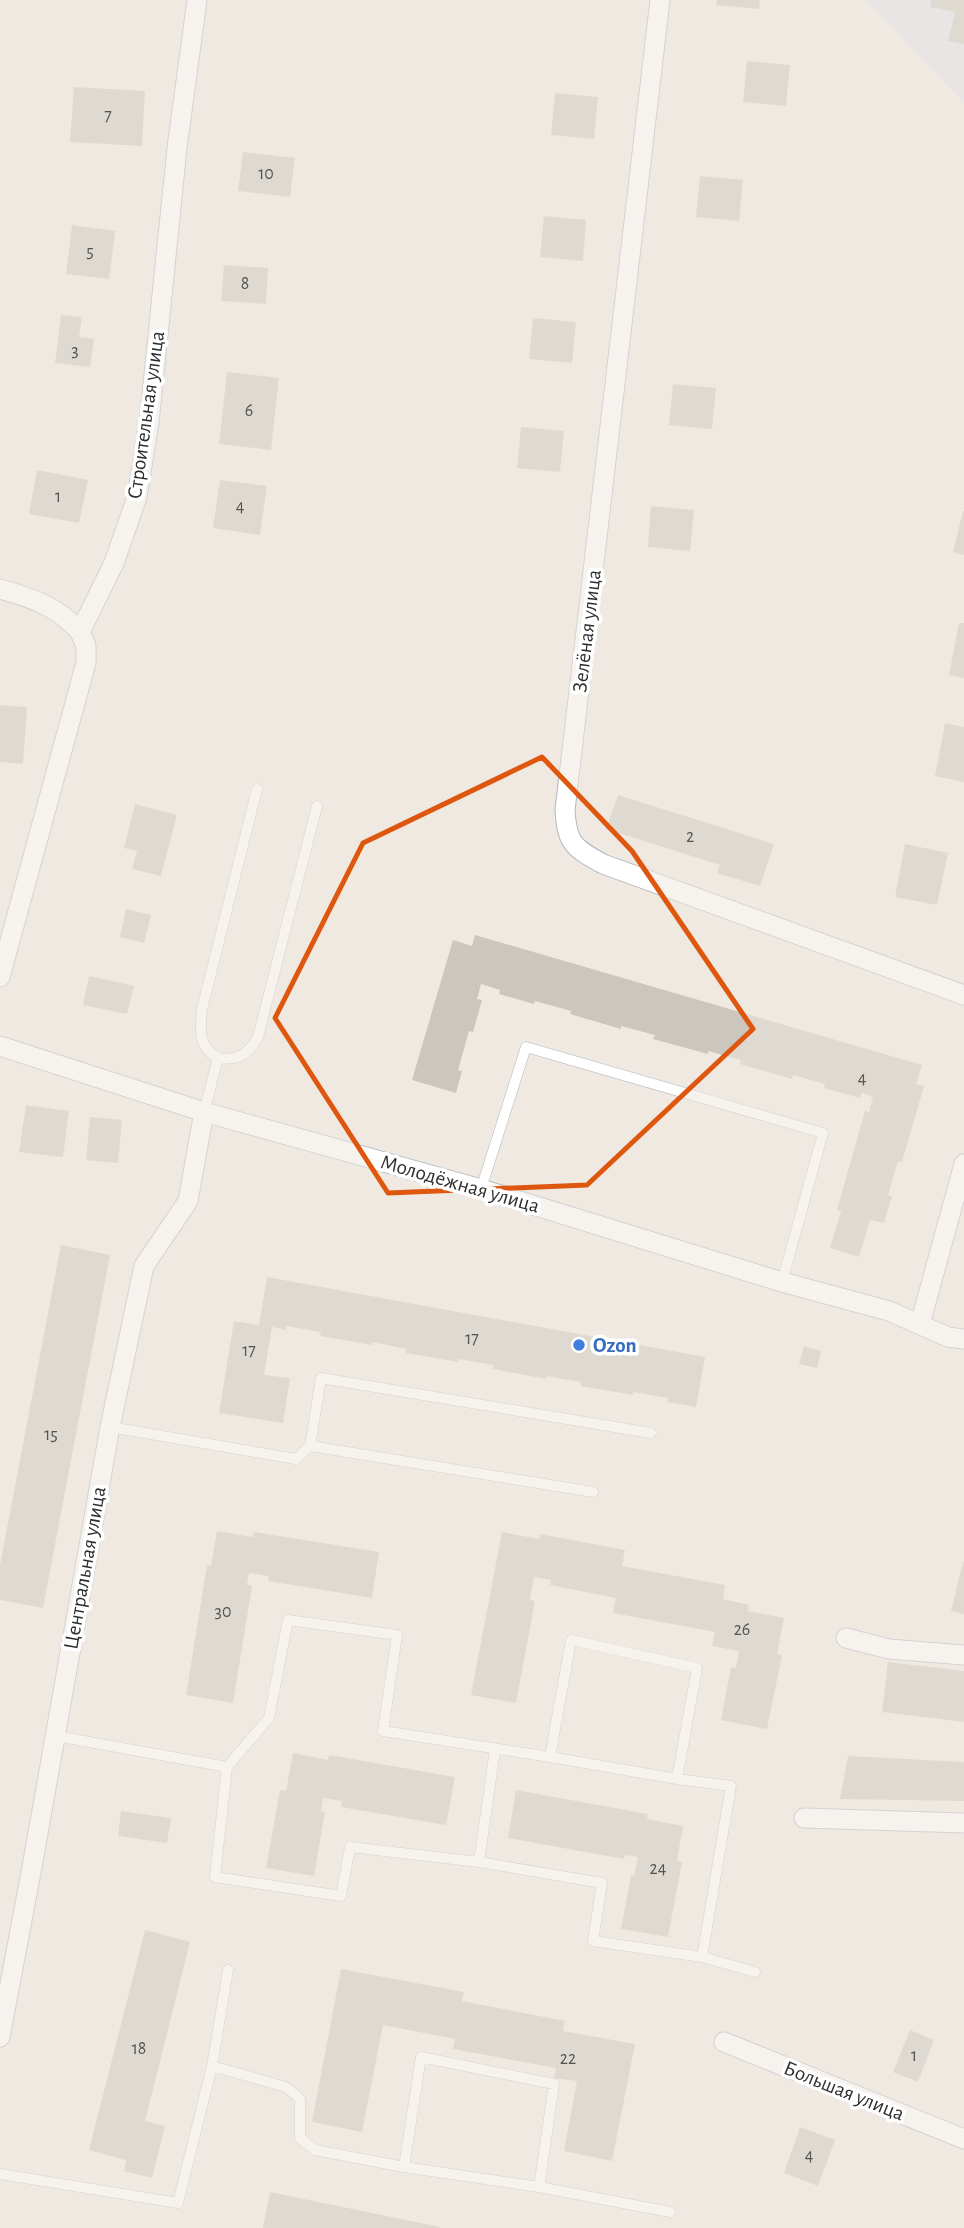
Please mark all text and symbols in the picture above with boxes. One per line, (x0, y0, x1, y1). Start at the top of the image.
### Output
house number: 7 (104, 107, 112, 125)
house number: 10 (258, 165, 274, 183)
house number: 5 (86, 243, 94, 261)
house number: 8 (241, 275, 249, 293)
street label: Строительная улица (124, 329, 168, 500)
house number: 3 (71, 342, 79, 360)
house number: 6 (245, 402, 253, 420)
house number: 1 (55, 488, 61, 506)
house number: 4 (236, 498, 245, 516)
street label: Зелёная улица (569, 568, 605, 694)
house number: 2 (686, 828, 694, 846)
house number: 4 (858, 1070, 867, 1088)
street label: Молодёжная улица (378, 1151, 542, 1217)
house number: 17 (465, 1330, 479, 1348)
place label: Ozon (593, 1335, 637, 1356)
marker: Ozon (571, 1337, 587, 1353)
house number: 17 (242, 1342, 256, 1360)
house number: 15 (44, 1426, 58, 1444)
street label: Центральная улица (60, 1484, 110, 1651)
house number: 30 (215, 1603, 231, 1621)
house number: 26 (734, 1621, 750, 1639)
house number: 24 (650, 1860, 667, 1878)
house number: 18 (132, 2040, 146, 2058)
house number: 1 (911, 2047, 917, 2065)
house number: 22 (560, 2050, 576, 2068)
street label: Большая улица (781, 2057, 908, 2125)
house number: 4 (805, 2147, 814, 2165)

